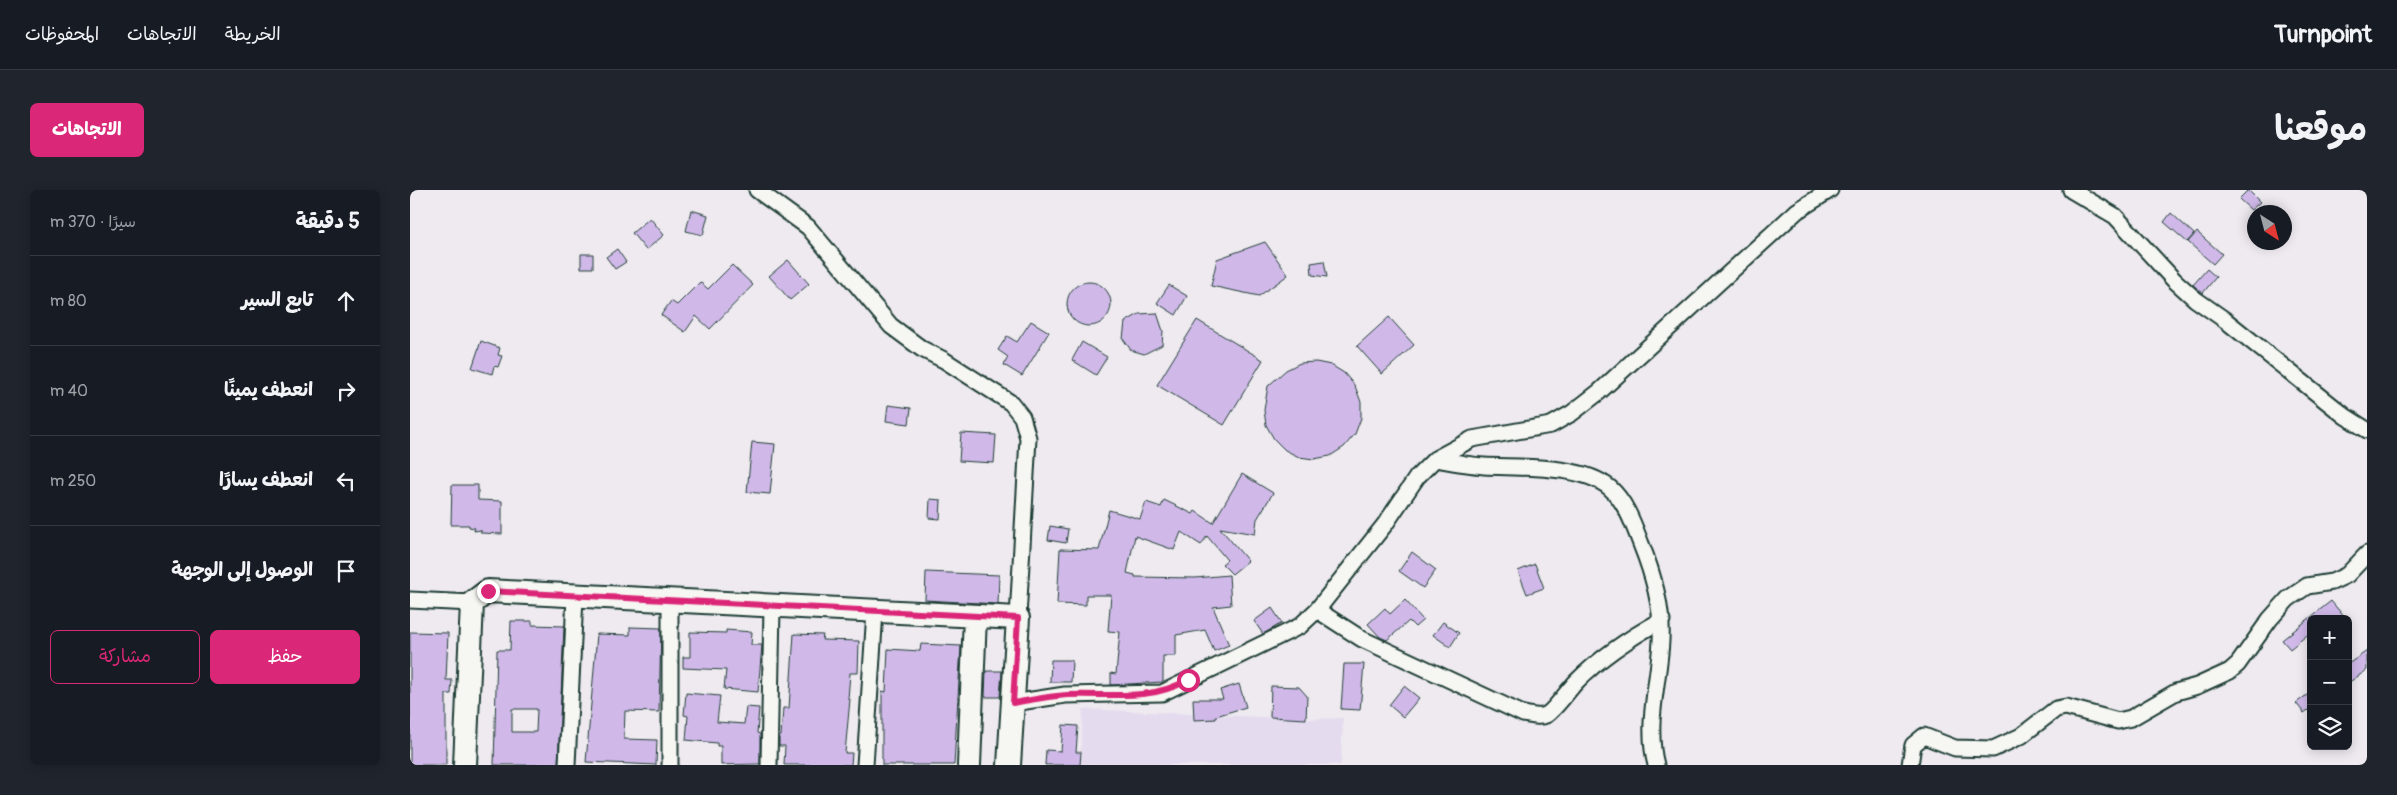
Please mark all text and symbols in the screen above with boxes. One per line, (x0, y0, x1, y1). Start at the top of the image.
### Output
text: Turnpoint (2274, 20, 2372, 49)
text: المحفوظات (25, 23, 99, 46)
text: الاتجاهات (127, 23, 197, 46)
text: الخريطة (225, 23, 281, 46)
button: الاتجاهات (30, 103, 144, 157)
text: موقعنا (2274, 107, 2367, 151)
north arrow (2247, 205, 2292, 250)
text: 5 دقيقة (296, 208, 360, 235)
text: سيرًا · 370 m (50, 212, 136, 232)
icon: ahead (332, 287, 360, 315)
text: تابع السير (241, 288, 313, 312)
text: 80 m (50, 291, 87, 311)
icon: right (332, 377, 360, 405)
text: انعطف يمينًا (224, 378, 313, 402)
text: 40 m (50, 381, 88, 401)
icon: left (332, 467, 360, 495)
text: انعطف يسارًا (219, 468, 313, 492)
text: 250 m (50, 471, 96, 491)
icon: arrive (332, 557, 360, 585)
text: الوصول إلى الوجهة (171, 558, 313, 582)
route end (477, 580, 500, 603)
map controls (2307, 615, 2352, 750)
button: + (2307, 615, 2352, 660)
button: مشاركة (50, 630, 200, 684)
button: حفظ (210, 630, 360, 684)
button: − (2307, 660, 2352, 705)
route start (1177, 669, 1200, 692)
button: layers (2307, 705, 2352, 750)

